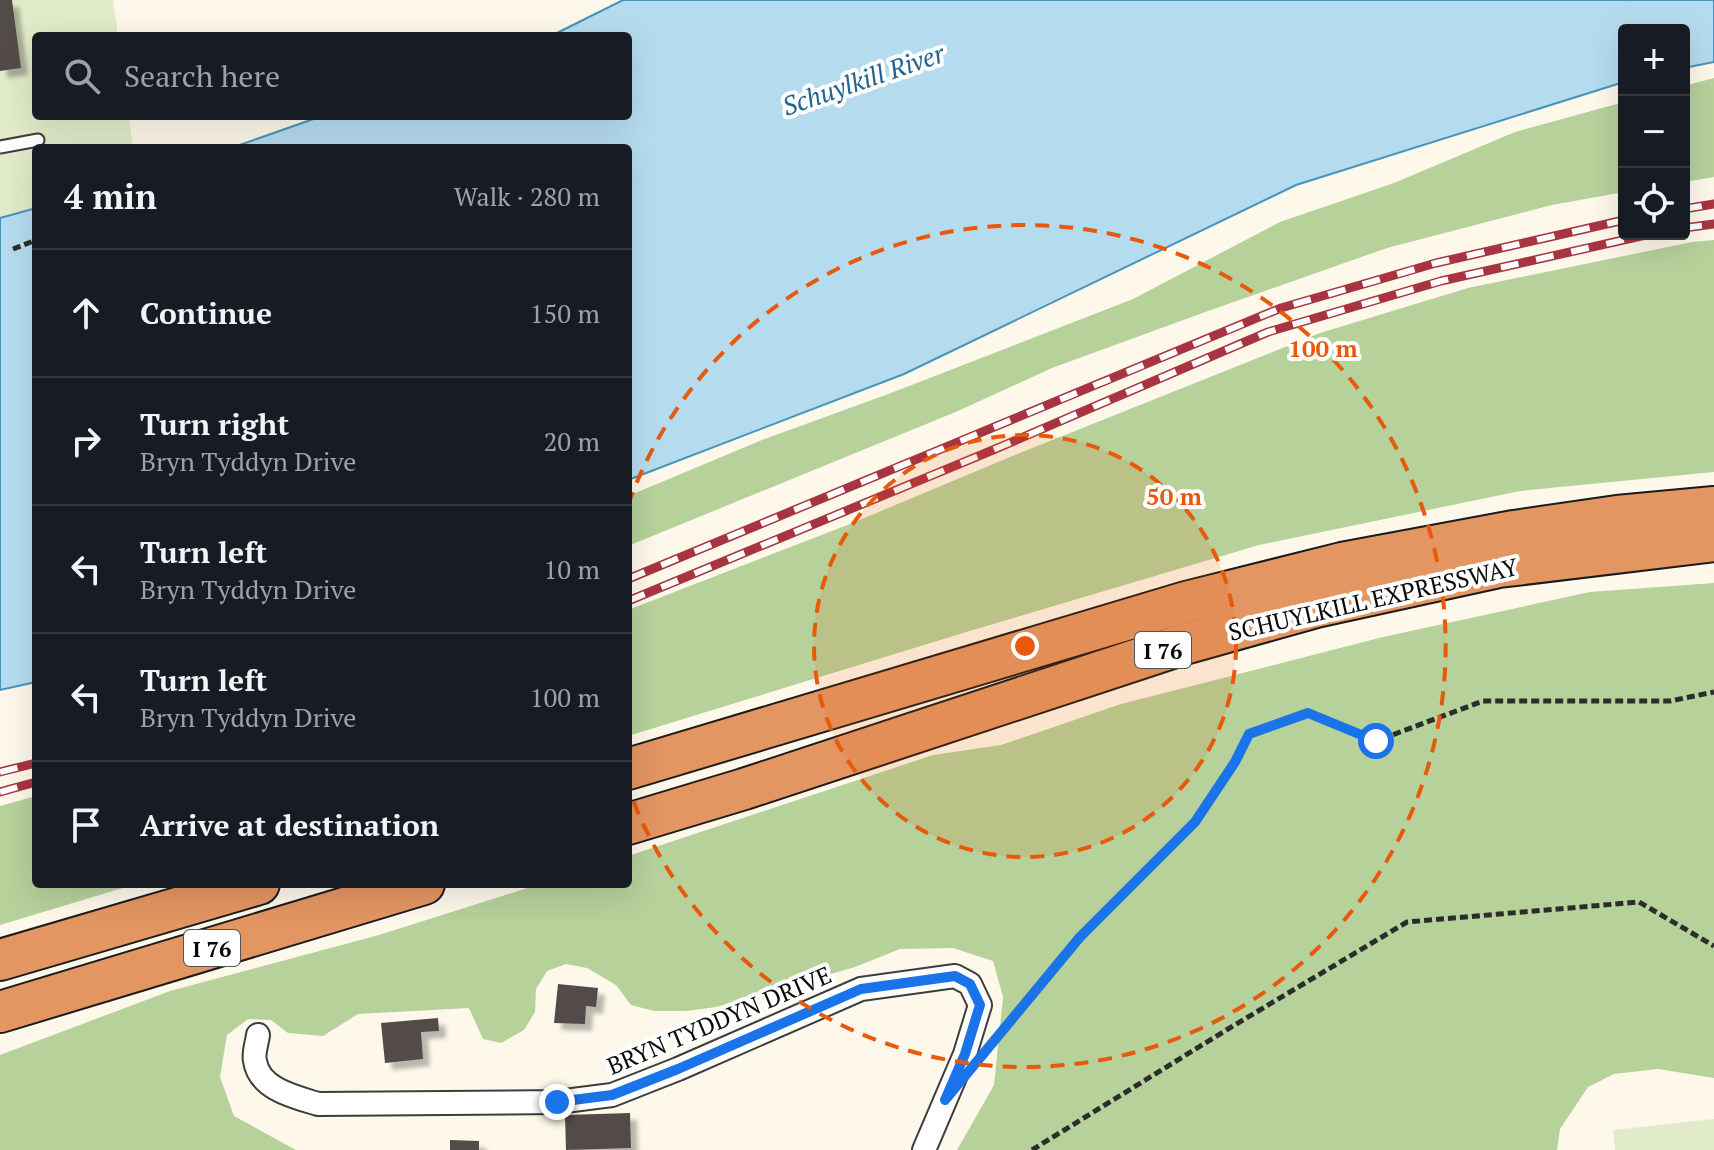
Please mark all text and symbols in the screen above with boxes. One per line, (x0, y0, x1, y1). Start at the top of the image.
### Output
map controls (1618, 24, 1690, 240)
button: + (1618, 24, 1690, 96)
search box (32, 32, 632, 120)
water label: Schuylkill River (778, 35, 949, 123)
icon: search (60, 54, 104, 98)
text: Search here (124, 56, 280, 96)
button: − (1618, 96, 1690, 168)
button: locate (1618, 168, 1690, 240)
text: 4 min (64, 174, 157, 219)
text: Walk · 280 m (454, 179, 600, 213)
icon: ahead (64, 291, 108, 335)
text: Continue (140, 293, 272, 333)
text: 150 m (530, 296, 600, 330)
text: 100 m (1288, 332, 1358, 364)
text: Turn right (140, 404, 289, 444)
icon: right (64, 419, 108, 463)
text: 20 m (544, 424, 600, 458)
text: Bryn Tyddyn Drive (140, 444, 356, 478)
text: 50 m (1146, 480, 1202, 512)
text: Turn left (140, 532, 267, 572)
icon: left (64, 547, 108, 591)
street label: SCHUYLKILL EXPRESSWAY (1225, 550, 1521, 648)
text: 10 m (544, 552, 600, 586)
text: Bryn Tyddyn Drive (140, 572, 356, 606)
centre of rings (1011, 632, 1039, 660)
road number: I 76 (1135, 632, 1191, 668)
text: Turn left (140, 660, 267, 700)
icon: left (64, 675, 108, 719)
text: 100 m (530, 680, 600, 714)
text: Bryn Tyddyn Drive (140, 700, 356, 734)
route start (1358, 723, 1394, 759)
icon: arrive (64, 803, 108, 847)
text: Arrive at destination (140, 805, 439, 845)
road number: I 76 (184, 930, 240, 966)
street label: BRYN TYDDYN DRIVE (602, 958, 836, 1082)
route end (539, 1084, 575, 1120)

